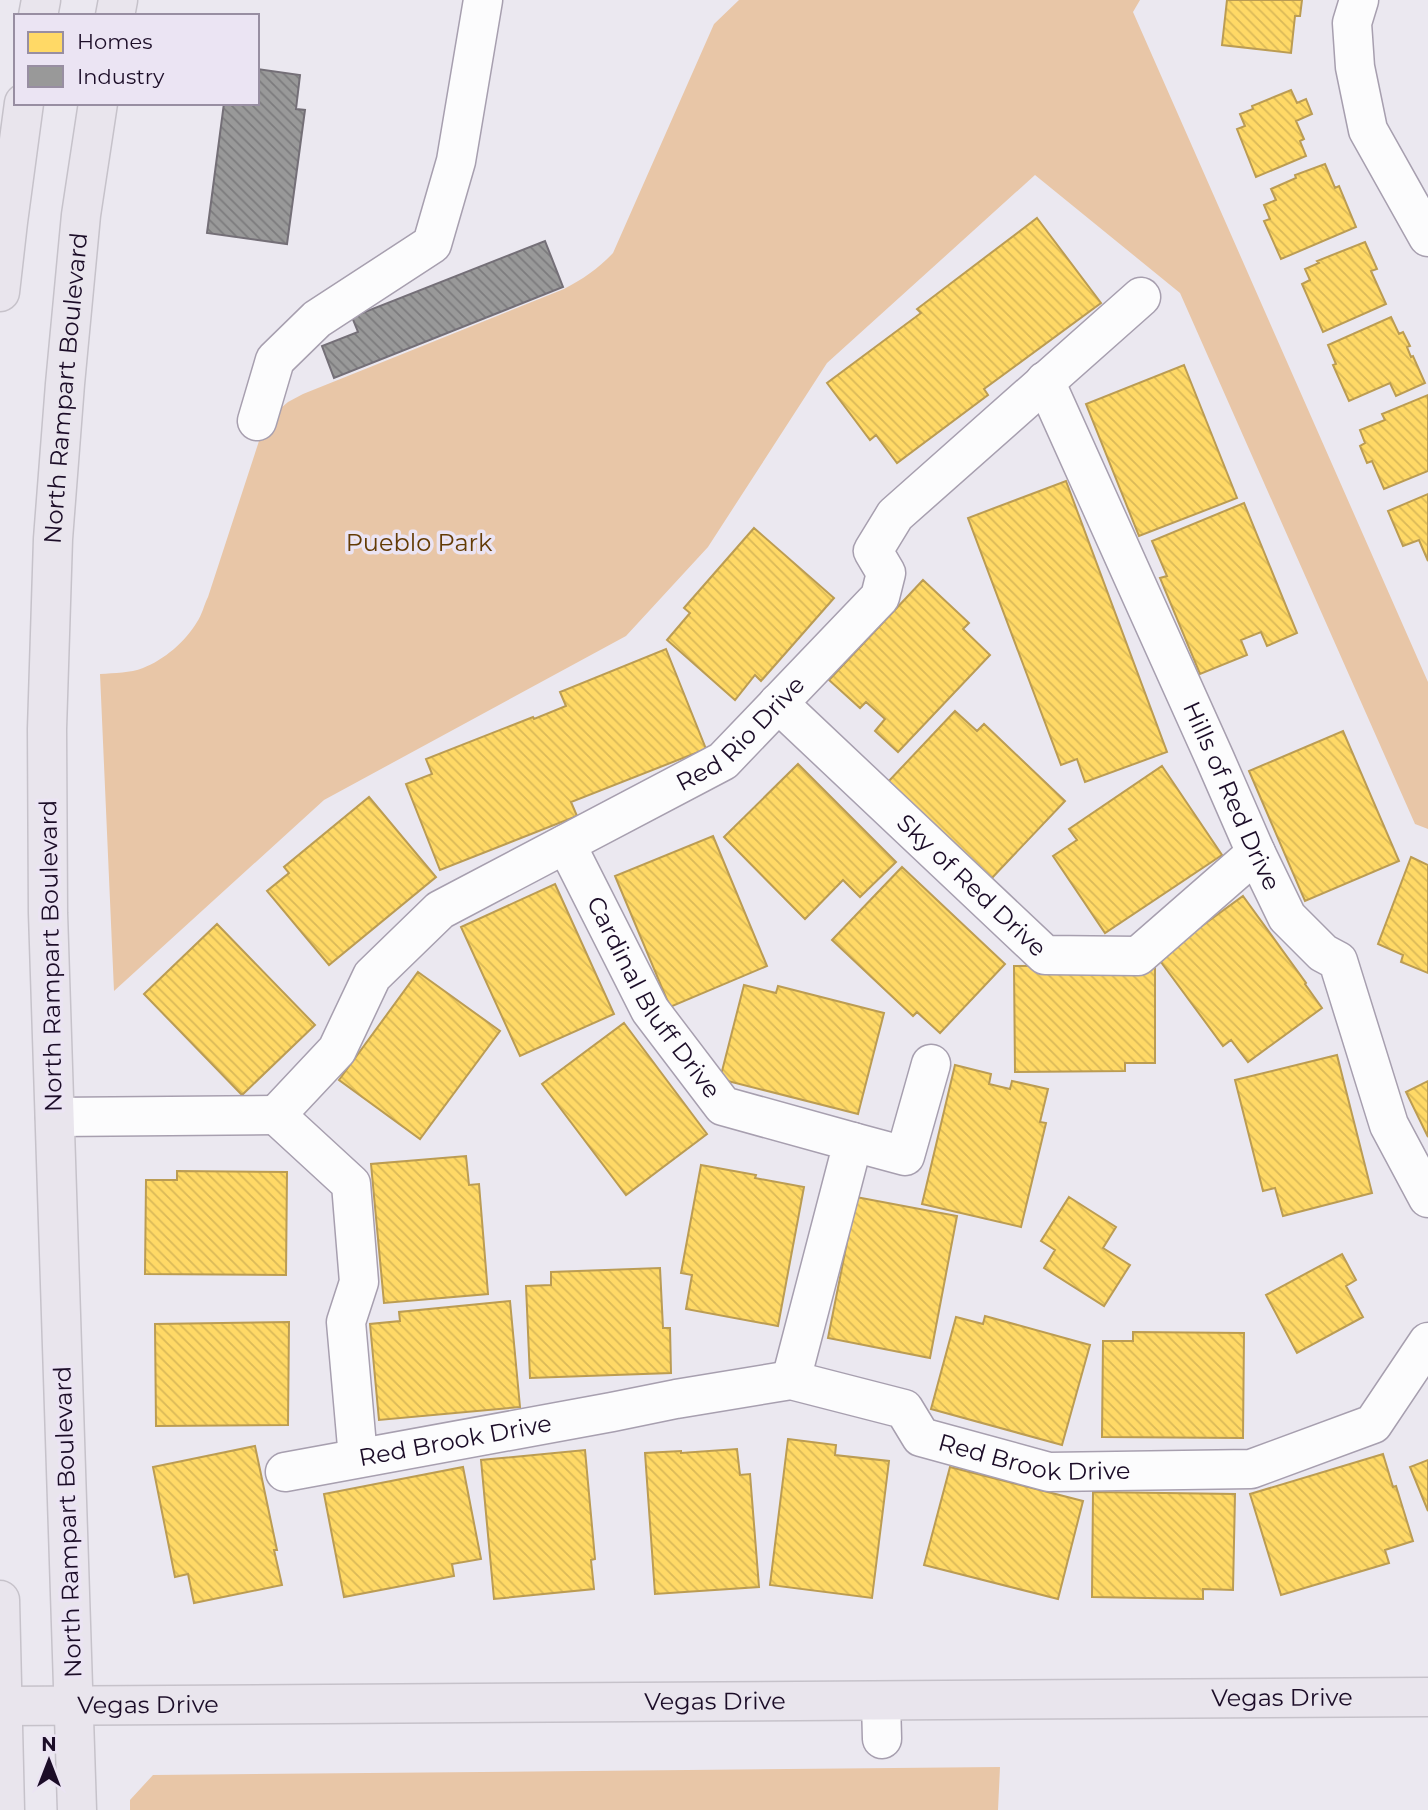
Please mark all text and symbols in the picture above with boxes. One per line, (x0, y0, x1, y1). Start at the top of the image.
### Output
legend (14, 14, 259, 105)
text: Homes (77, 29, 152, 54)
text: Industry (77, 64, 165, 89)
street label: North Rampart Boulevard (38, 231, 93, 545)
park label: Pueblo Park (346, 528, 493, 557)
street label: Red Rio Drive (671, 670, 810, 797)
street label: Hills of Red Drive (1177, 697, 1287, 895)
street label: North Rampart Boulevard (33, 800, 68, 1112)
street label: Sky of Red Drive (891, 808, 1053, 963)
street label: Cardinal Bluff Drive (581, 891, 727, 1104)
street label: North Rampart Boulevard (48, 1365, 87, 1679)
street label: Red Brook Drive (356, 1408, 554, 1472)
street label: Red Brook Drive (935, 1427, 1131, 1486)
street label: Vegas Drive (1211, 1682, 1353, 1712)
street label: Vegas Drive (644, 1686, 786, 1716)
street label: Vegas Drive (77, 1690, 219, 1720)
north arrow (14, 1726, 84, 1796)
text: N (41, 1733, 57, 1756)

